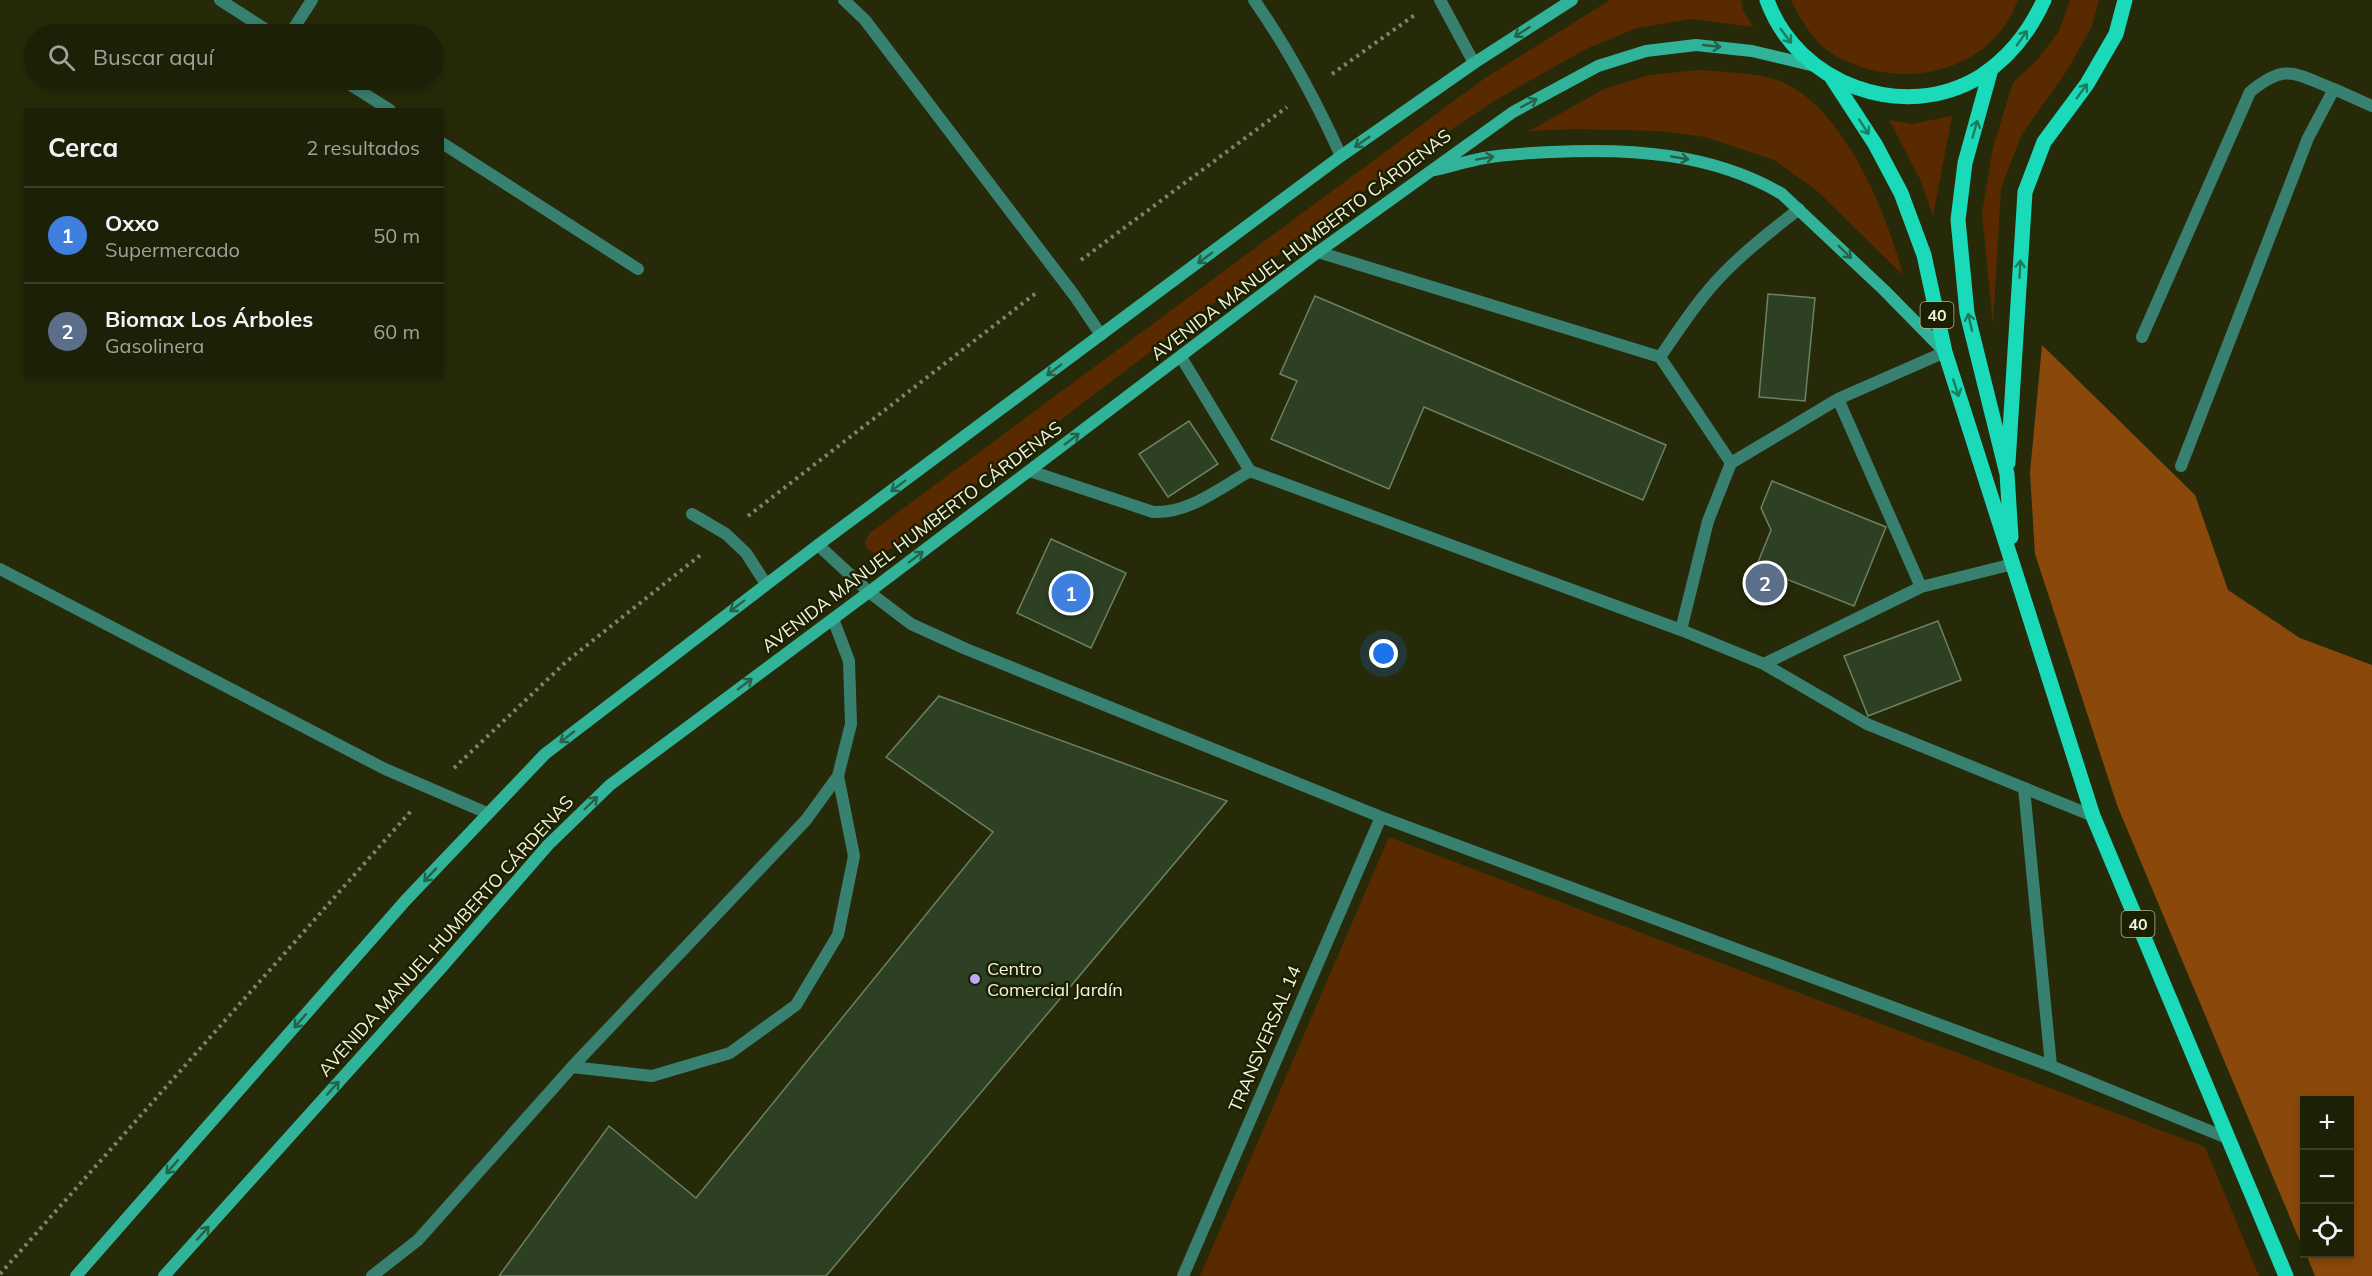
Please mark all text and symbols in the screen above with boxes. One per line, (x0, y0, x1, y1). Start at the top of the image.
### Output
search box (24, 24, 444, 90)
one-way arrow (1514, 25, 1531, 38)
one-way arrow (1780, 28, 1792, 44)
one-way arrow (2016, 30, 2028, 46)
icon: search (45, 41, 78, 74)
one-way arrow (1701, 41, 1721, 52)
text: Buscar aquí (93, 43, 214, 71)
one-way arrow (2076, 83, 2088, 99)
one-way arrow (1520, 97, 1537, 109)
one-way arrow (1858, 119, 1870, 135)
one-way arrow (1970, 120, 1981, 139)
street label: AVENIDA MANUEL HUMBERTO CÁRDENAS (1146, 124, 1456, 365)
text: Cerca (48, 131, 118, 164)
text: 2 resultados (306, 135, 420, 160)
one-way arrow (1354, 136, 1370, 148)
one-way arrow (1475, 153, 1495, 164)
one-way arrow (1669, 153, 1689, 164)
text: Oxxo (105, 209, 159, 237)
text: 1 (62, 223, 74, 248)
text: 50 m (373, 223, 420, 248)
text: Supermercado (105, 237, 240, 262)
one-way arrow (1837, 245, 1852, 259)
one-way arrow (1197, 251, 1213, 264)
one-way arrow (2015, 260, 2026, 280)
road number: 40 (1920, 302, 1954, 328)
text: Biomax Los Árboles (105, 305, 313, 333)
one-way arrow (1963, 312, 1975, 331)
text: 2 (62, 319, 74, 344)
text: 60 m (373, 319, 420, 344)
text: Gasolinera (105, 333, 204, 358)
one-way arrow (1047, 363, 1063, 376)
one-way arrow (1952, 378, 1963, 397)
street label: AVENIDA MANUEL HUMBERTO CÁRDENAS (757, 416, 1067, 657)
one-way arrow (1063, 433, 1079, 445)
one-way arrow (890, 479, 906, 492)
one-way arrow (908, 551, 924, 564)
pin: 2 (1746, 560, 1784, 606)
pin: 1 (1052, 570, 1090, 616)
one-way arrow (730, 599, 746, 612)
your location (1369, 639, 1398, 668)
one-way arrow (737, 678, 753, 691)
one-way arrow (559, 730, 575, 743)
street label: AVENIDA MANUEL HUMBERTO CÁRDENAS (313, 790, 578, 1081)
one-way arrow (583, 797, 598, 811)
one-way arrow (422, 867, 437, 882)
road number: 40 (2122, 911, 2154, 937)
place label: Centro Comercial Jardín (987, 957, 1123, 1001)
street label: TRANSVERSAL 14 (1223, 962, 1306, 1116)
marker: Centro Comercial Jardín (968, 972, 982, 986)
one-way arrow (293, 1013, 307, 1028)
one-way arrow (326, 1080, 340, 1095)
map controls (2300, 1096, 2354, 1258)
button: + (2300, 1096, 2354, 1150)
button: − (2300, 1150, 2354, 1204)
one-way arrow (165, 1159, 179, 1174)
button: locate (2300, 1204, 2354, 1258)
one-way arrow (196, 1225, 210, 1240)

